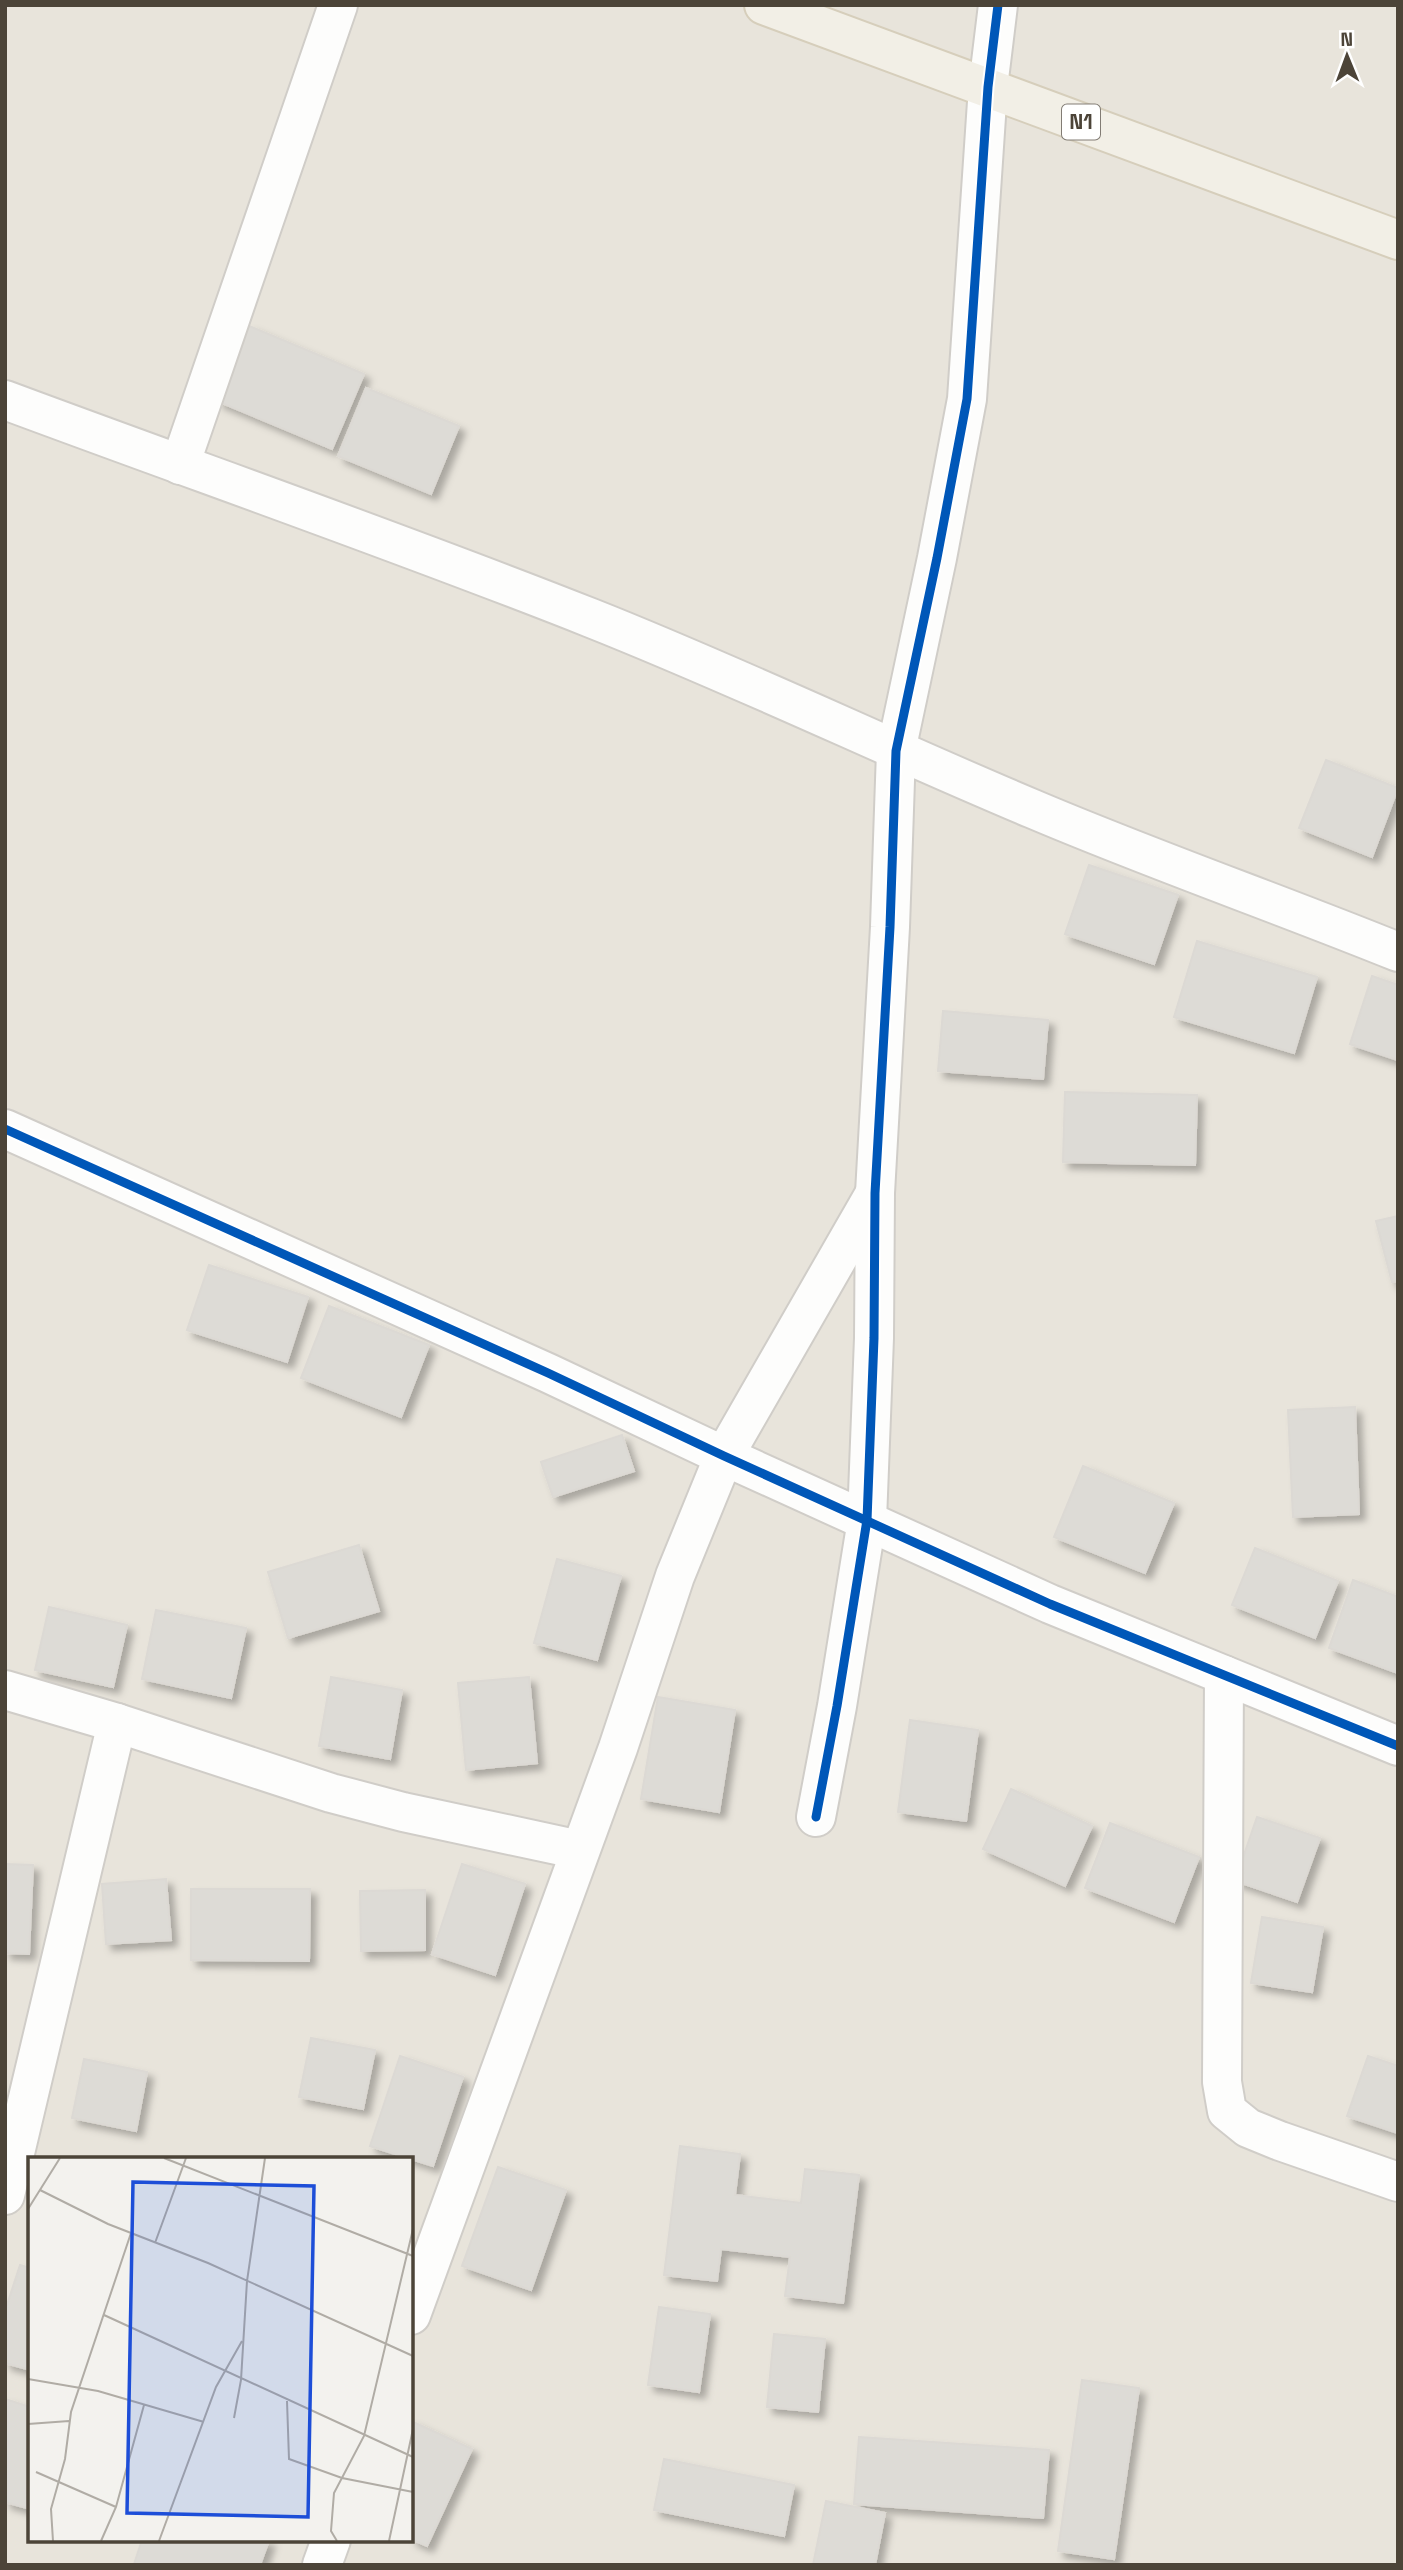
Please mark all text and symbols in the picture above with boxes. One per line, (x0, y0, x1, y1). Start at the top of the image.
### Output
north arrow (1312, 21, 1382, 91)
text: N (1340, 27, 1353, 52)
road number: N1 (1062, 104, 1100, 140)
inset map (28, 2157, 413, 2542)

